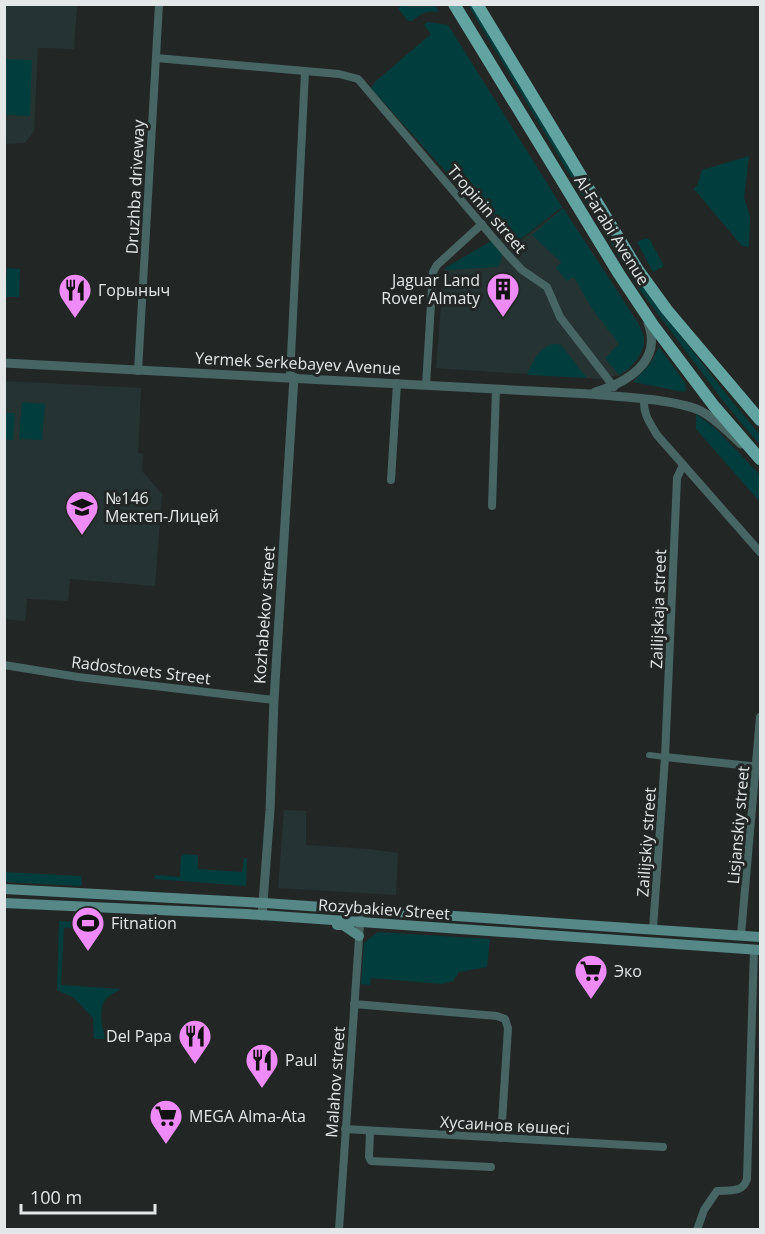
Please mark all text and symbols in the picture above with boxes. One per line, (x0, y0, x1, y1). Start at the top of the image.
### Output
street label: Druzhba driveway (120, 118, 150, 255)
street label: Tropinin street (443, 160, 532, 258)
street label: Al-Farabi Avenue (569, 171, 655, 289)
place label: Jaguar Land Rover Almaty (381, 269, 481, 309)
building icon: Jaguar Land Rover Almaty (485, 271, 521, 318)
restaurant icon: Горыныч (57, 272, 93, 319)
place label: Горыныч (98, 279, 170, 301)
street label: Yermek Serkebayev Avenue (195, 347, 401, 379)
place label: №146 Мектеп-Лицей (105, 487, 219, 527)
school or university icon: №146 Мектеп-Лицей (64, 489, 100, 536)
street label: Kozhabekov street (248, 545, 280, 685)
street label: Zailijskaja street (645, 548, 671, 669)
street label: Radostovets Street (70, 651, 212, 690)
street label: Lisjanskiy street (722, 765, 754, 885)
street label: Zailijskiy street (631, 786, 661, 898)
street label: Rozybakiev Street (317, 893, 451, 925)
sports icon: Fitnation (70, 905, 106, 952)
place label: Fitnation (111, 912, 177, 934)
supermarket icon: Эко (573, 953, 609, 1000)
place label: Эко (614, 960, 642, 982)
restaurant icon: Del Papa (177, 1018, 213, 1065)
place label: Del Papa (106, 1025, 172, 1047)
street label: Malahov street (320, 1025, 350, 1138)
restaurant icon: Paul (244, 1042, 280, 1089)
place label: Paul (285, 1049, 317, 1071)
supermarket icon: MEGA Alma-Ata (148, 1098, 184, 1145)
place label: MEGA Alma-Ata (189, 1105, 306, 1127)
street label: Хусаинов көшесі (440, 1111, 570, 1139)
scale bar (21, 1177, 154, 1215)
text: 100 m (30, 1185, 82, 1209)

